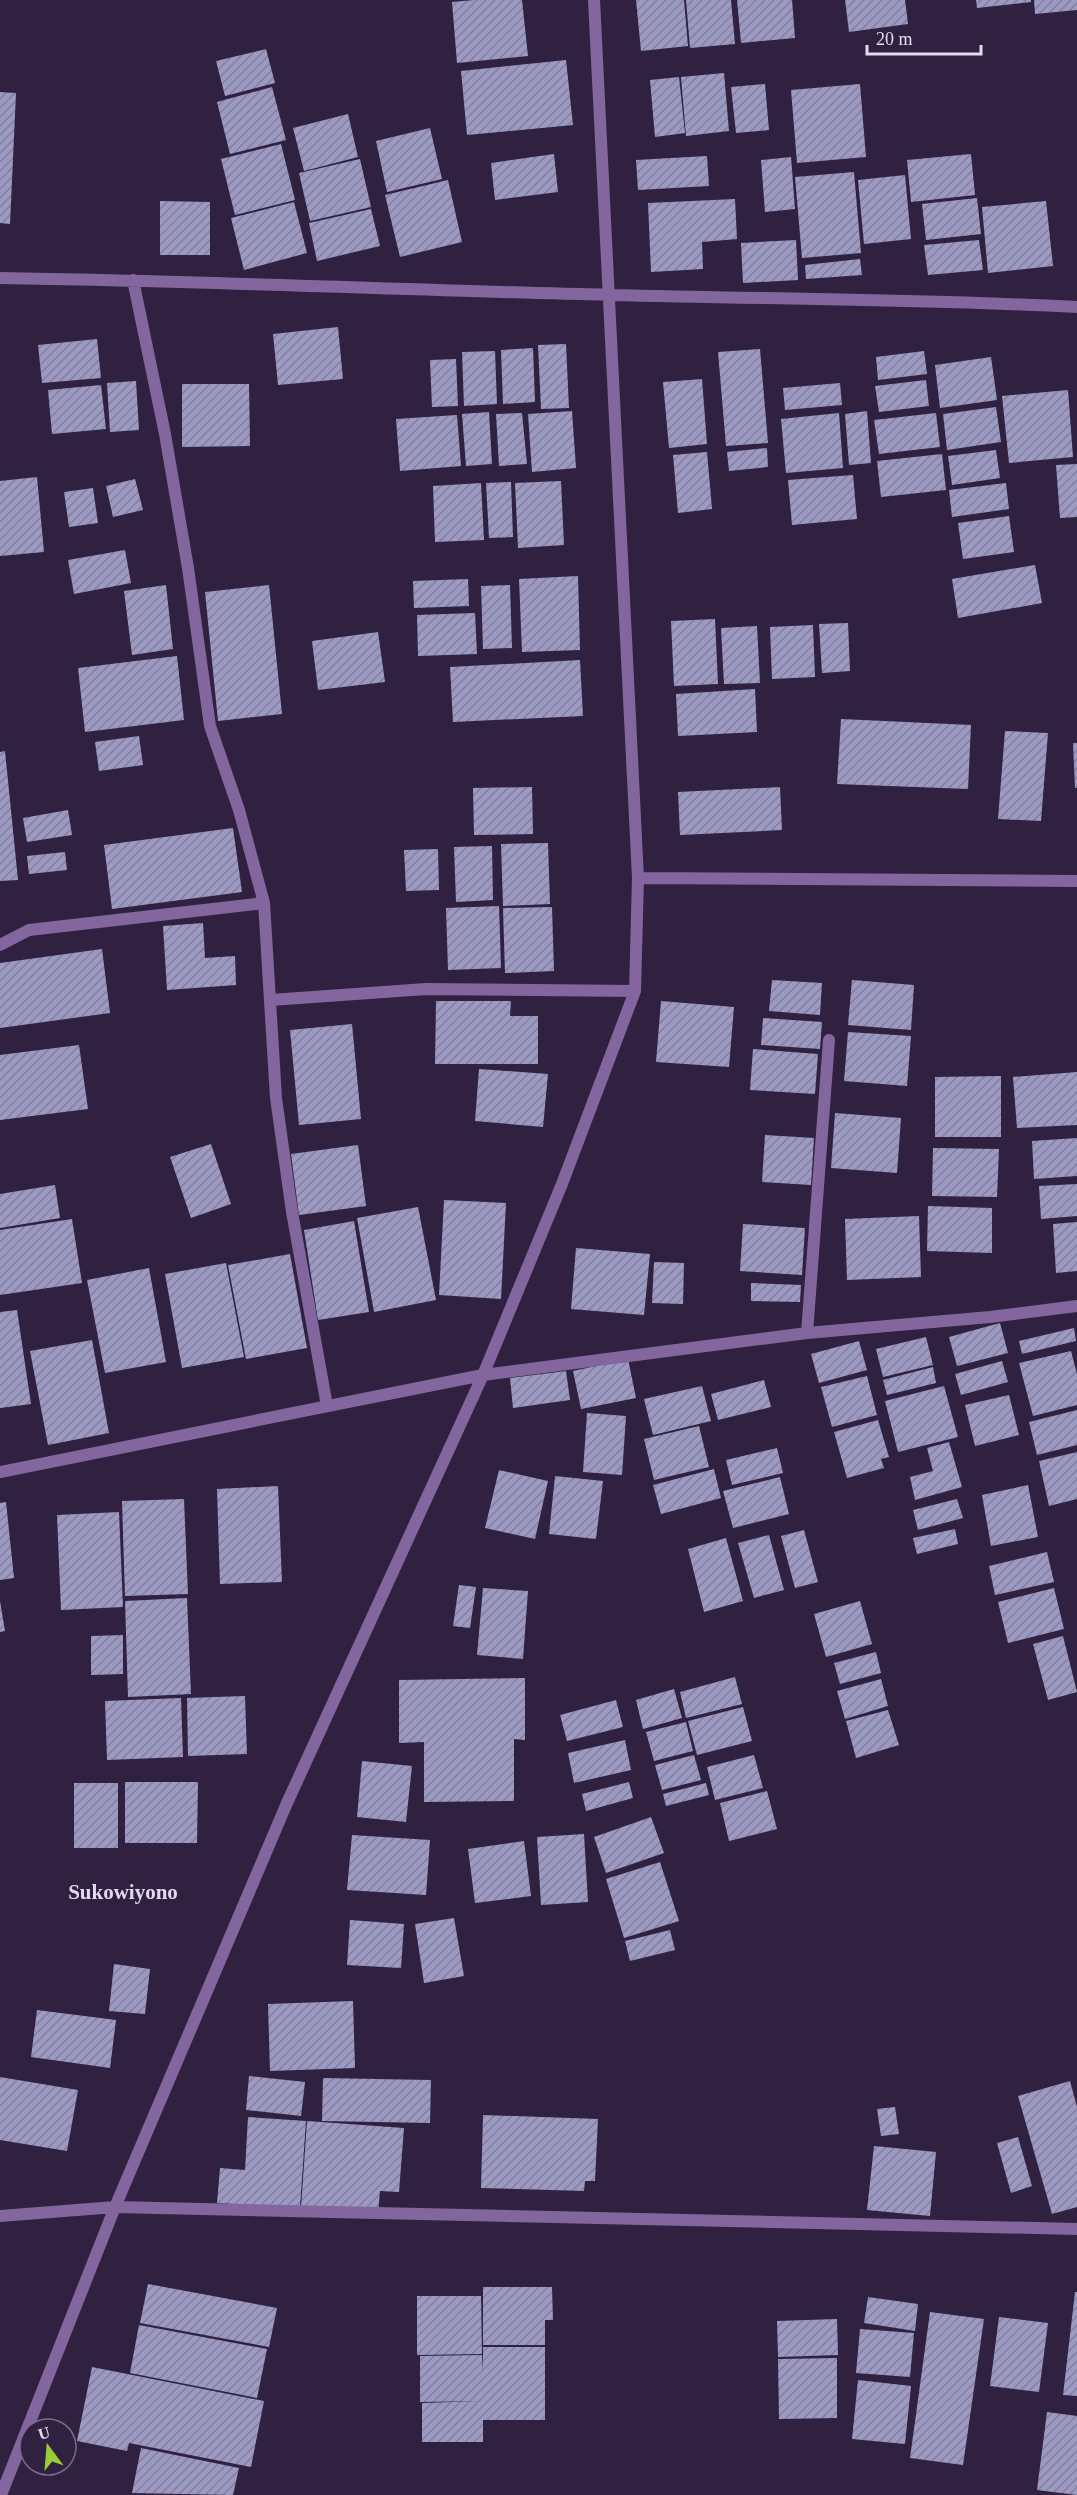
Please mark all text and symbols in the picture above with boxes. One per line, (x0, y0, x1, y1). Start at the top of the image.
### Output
scale bar (867, 18, 981, 56)
text: 20 m (876, 29, 913, 49)
district label: Sukowiyono (68, 1880, 178, 1904)
north arrow (18, 2417, 78, 2477)
text: U (36, 2423, 52, 2443)

